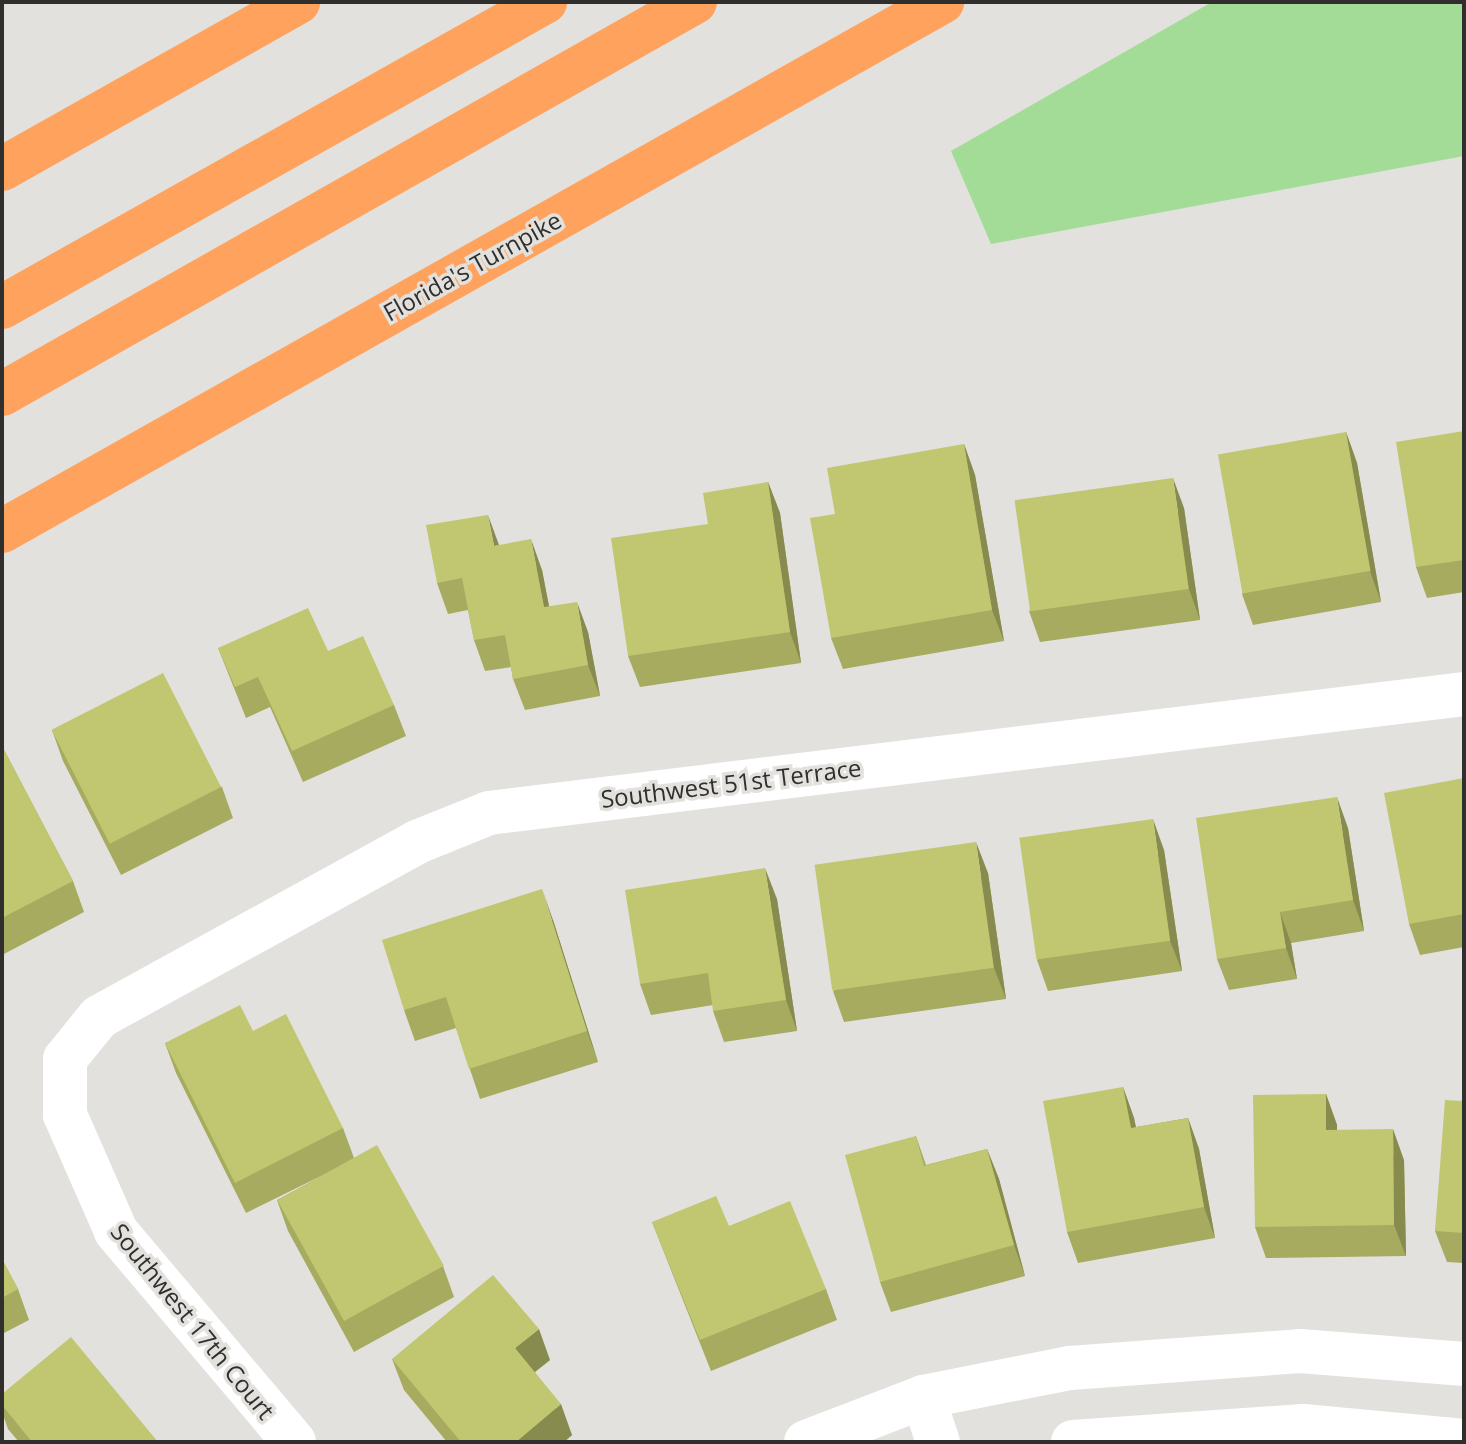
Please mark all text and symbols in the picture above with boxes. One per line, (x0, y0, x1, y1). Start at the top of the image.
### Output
street label: Florida's Turnpike (378, 205, 566, 327)
street label: Southwest 51st Terrace (599, 753, 863, 813)
street label: Southwest 17th Court (105, 1217, 281, 1425)

